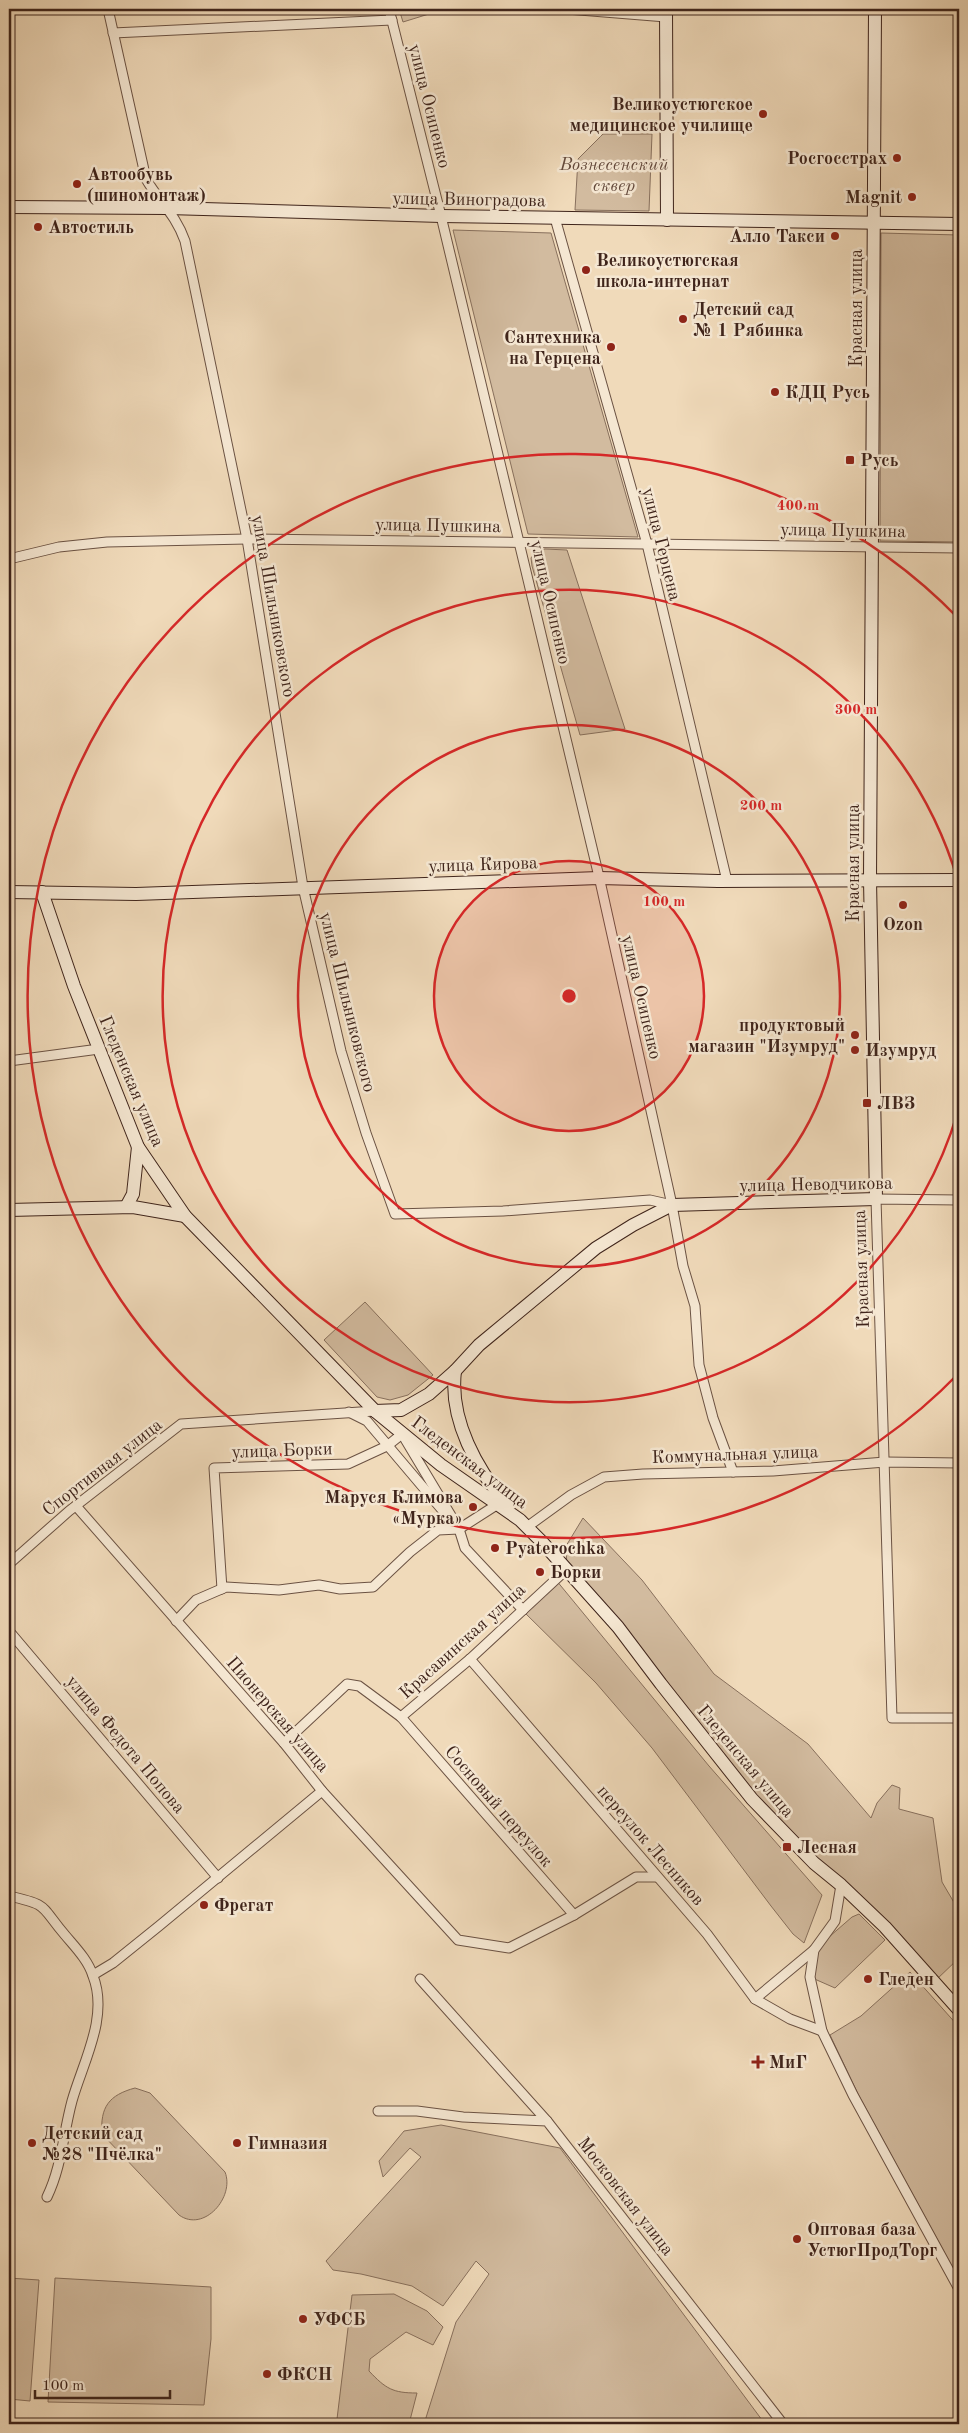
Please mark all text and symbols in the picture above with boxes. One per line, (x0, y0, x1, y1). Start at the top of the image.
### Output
street label: улица Осипенко (405, 42, 453, 170)
place label: Великоустюгское медицинское училище (570, 96, 753, 135)
marker: Великоустюгское медицинское училище (757, 108, 769, 120)
place label: Росгосстрах (787, 150, 887, 168)
marker: Росгосстрах (891, 152, 903, 164)
park label: Вознесенский сквер (558, 156, 669, 195)
place label: Автообувь (шиномонтаж) (87, 166, 206, 205)
marker: Автообувь (шиномонтаж) (71, 178, 83, 190)
place label: Magnit (845, 189, 902, 207)
street label: улица Виноградова (392, 190, 546, 210)
marker: Magnit (906, 191, 918, 203)
place label: Автостиль (48, 219, 134, 237)
marker: Автостиль (32, 221, 44, 233)
place label: Алло Такси (729, 228, 825, 246)
marker: Алло Такси (829, 230, 841, 242)
street label: Красная улица (848, 249, 866, 367)
place label: Великоустюгская школа-интернат (596, 252, 739, 291)
marker: Великоустюгская школа-интернат (580, 264, 592, 276)
place label: Детский сад № 1 Рябинка (693, 301, 803, 340)
marker: Детский сад № 1 Рябинка (677, 313, 689, 325)
place label: Сантехника на Герцена (504, 329, 601, 368)
marker: Сантехника на Герцена (605, 341, 617, 353)
place label: КДЦ Русь (785, 384, 870, 402)
marker: КДЦ Русь (769, 386, 781, 398)
place label: Русь (860, 452, 899, 470)
marker: Русь (844, 454, 856, 466)
street label: улица Герцена (638, 486, 684, 603)
text: 400 m (777, 499, 819, 514)
street label: улица Шильниковского (248, 514, 298, 699)
street label: улица Пушкина (375, 516, 501, 536)
street label: улица Пушкина (780, 521, 906, 541)
street label: улица Осипенко (527, 538, 573, 666)
text: 300 m (835, 703, 877, 718)
text: 200 m (740, 799, 782, 814)
street label: Красная улица (845, 804, 863, 922)
street label: улица Кирова (428, 854, 538, 876)
text: 100 m (643, 895, 685, 910)
marker: Ozon (897, 899, 909, 911)
street label: улица Шильниковского (316, 910, 378, 1094)
place label: Ozon (883, 916, 923, 934)
street label: улица Осипенко (618, 933, 664, 1061)
centre of rings (560, 987, 578, 1005)
street label: Гледенская улица (95, 1013, 167, 1150)
place label: продуктовый магазин "Изумруд" (688, 1017, 845, 1056)
marker: продуктовый магазин "Изумруд" (849, 1029, 861, 1041)
place label: Изумруд (865, 1042, 936, 1060)
marker: Изумруд (849, 1044, 861, 1056)
place label: ЛВЗ (877, 1095, 915, 1113)
marker: ЛВЗ (861, 1097, 873, 1109)
street label: улица Неводчикова (739, 1175, 893, 1195)
street label: Красная улица (851, 1209, 873, 1328)
street label: Гледенская улица (408, 1413, 531, 1512)
street label: Спортивная улица (39, 1416, 166, 1520)
street label: улица Борки (231, 1440, 333, 1462)
street label: Коммунальная улица (651, 1443, 819, 1467)
place label: Маруся Климова «Мурка» (325, 1489, 463, 1528)
marker: Маруся Климова «Мурка» (467, 1501, 479, 1513)
place label: Pyaterochka (505, 1540, 605, 1558)
marker: Pyaterochka (489, 1542, 501, 1554)
place label: Борки (550, 1564, 601, 1582)
marker: Борки (534, 1566, 546, 1578)
street label: Красавинская улица (396, 1581, 529, 1703)
street label: Пионерская улица (222, 1653, 332, 1776)
street label: улица Федота Попова (62, 1672, 188, 1817)
street label: Гледенская улица (693, 1702, 797, 1821)
street label: Сосновый переулок (441, 1743, 556, 1871)
street label: переулок Лесников (593, 1782, 707, 1909)
place label: Лесная (797, 1839, 857, 1857)
marker: Лесная (781, 1841, 793, 1853)
place label: Фрегат (214, 1897, 274, 1915)
marker: Фрегат (198, 1899, 210, 1911)
place label: Гледен (878, 1971, 934, 1989)
marker: Гледен (862, 1973, 874, 1985)
place label: МиГ (769, 2054, 807, 2072)
marker: МиГ (751, 2055, 765, 2069)
place label: Детский сад №28 "Пчёлка" (42, 2125, 162, 2164)
street label: Московская улица (574, 2134, 677, 2259)
place label: Гимназия (247, 2135, 328, 2153)
marker: Детский сад №28 "Пчёлка" (26, 2137, 38, 2149)
marker: Гимназия (231, 2137, 243, 2149)
place label: Оптовая база УстюгПродТорг (807, 2221, 937, 2260)
marker: Оптовая база УстюгПродТорг (791, 2233, 803, 2245)
place label: УФСБ (313, 2311, 366, 2329)
marker: УФСБ (297, 2313, 309, 2325)
place label: ФКСН (277, 2366, 332, 2384)
scale bar (35, 2368, 170, 2400)
marker: ФКСН (261, 2368, 273, 2380)
text: 100 m (42, 2379, 84, 2394)

